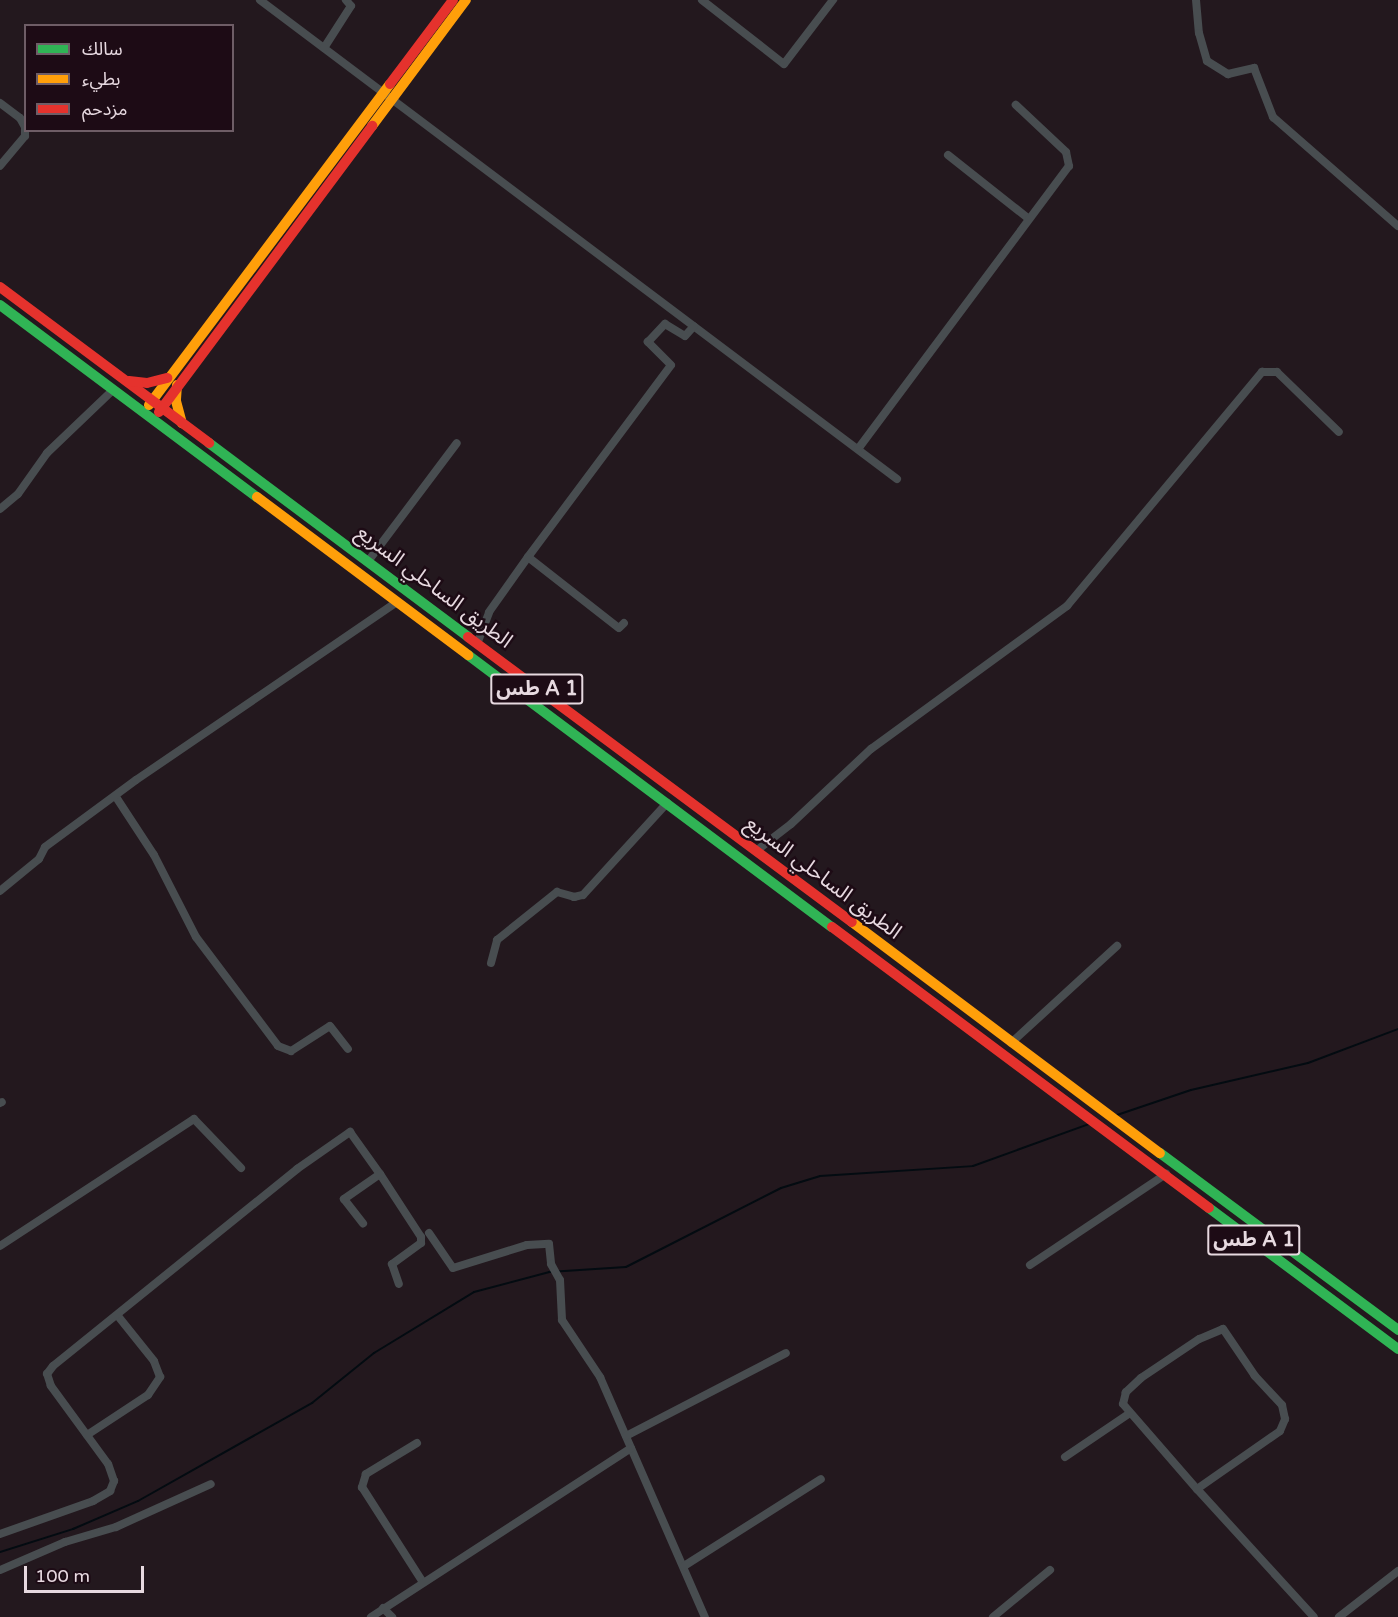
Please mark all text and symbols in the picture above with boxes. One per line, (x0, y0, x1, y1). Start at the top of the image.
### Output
legend (24, 24, 234, 132)
text: سالك (82, 38, 123, 60)
text: بطيء (82, 68, 120, 90)
text: مزدحم (82, 98, 127, 120)
street label: الطريق الساحلي السريع (351, 520, 517, 654)
road number: طس A 1 (489, 672, 585, 706)
street label: الطريق الساحلي السريع (740, 811, 906, 945)
road number: طس A 1 (1206, 1223, 1302, 1257)
scale bar (27, 1554, 147, 1592)
text: 100 m (35, 1565, 90, 1587)

